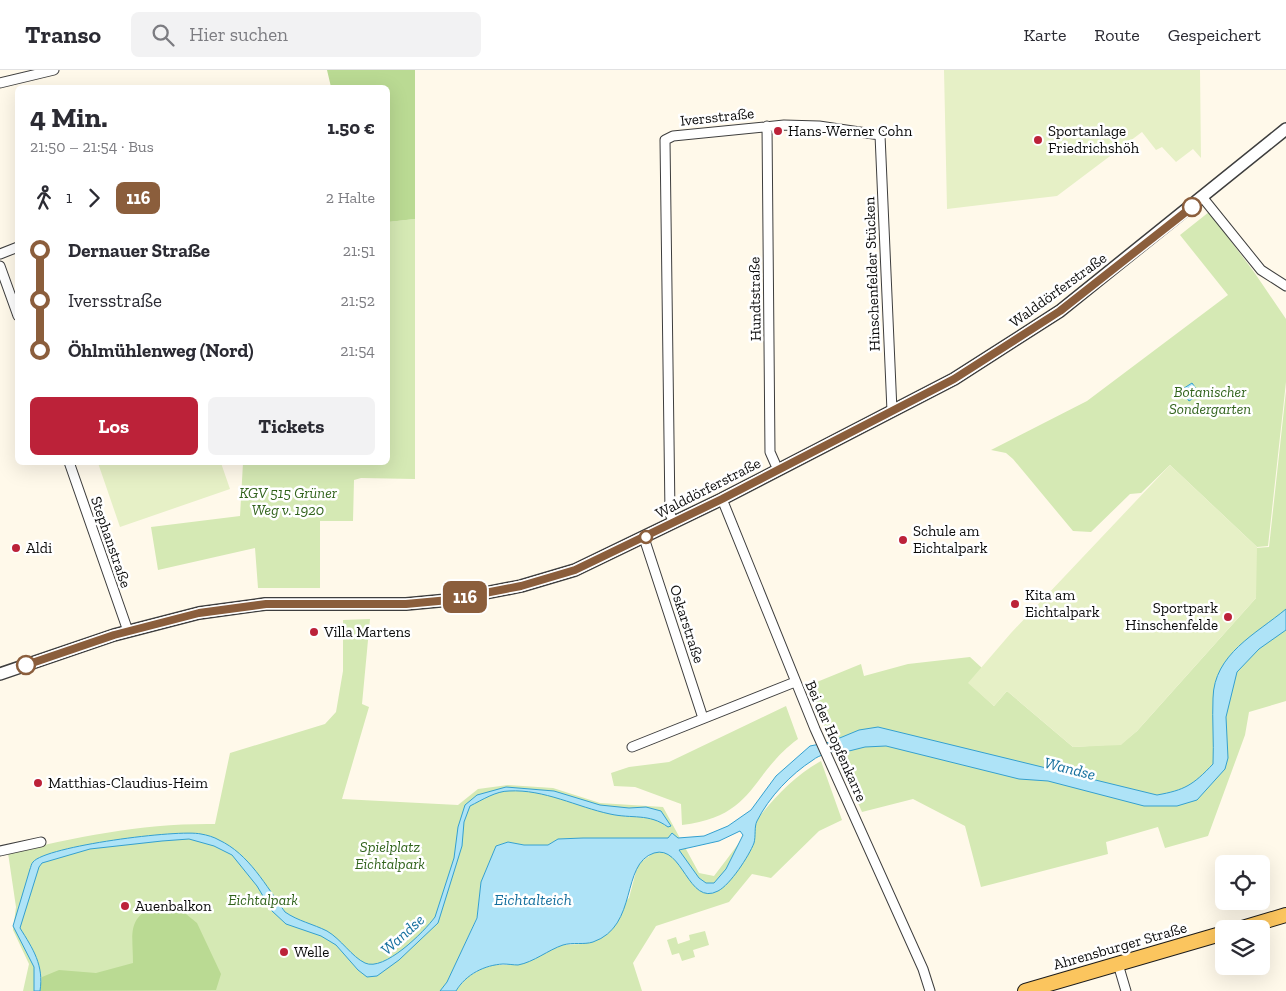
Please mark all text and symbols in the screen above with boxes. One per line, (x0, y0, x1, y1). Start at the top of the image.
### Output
search box (131, 12, 481, 57)
text: Transo (25, 20, 101, 49)
icon: search (149, 21, 177, 49)
text: Hier suchen (189, 23, 288, 46)
text: Karte (1023, 24, 1066, 46)
text: Route (1094, 24, 1140, 46)
text: Gespeichert (1168, 24, 1261, 46)
text: 4 Min. (30, 101, 108, 134)
street label: Iversstraße (679, 104, 755, 130)
text: 1.50 € (327, 116, 375, 139)
place label: Hans-Werner Cohn (788, 122, 913, 140)
place label: Sportanlage Friedrichshöh (1048, 122, 1140, 157)
marker: Hans-Werner Cohn (772, 125, 784, 137)
marker: Sportanlage Friedrichshöh (1032, 134, 1044, 146)
text: 21:50 – 21:54 · Bus (30, 137, 154, 156)
icon: walk (30, 184, 58, 212)
icon: forward (80, 184, 108, 212)
text: 116 (126, 187, 150, 209)
text: 1 (66, 188, 72, 207)
text: 2 Halte (326, 188, 375, 207)
street label: Hinschenfelder Stücken (860, 196, 884, 351)
unlabelled marker (1182, 197, 1202, 217)
text: Dernauer Straße (68, 239, 210, 262)
text: 21:51 (343, 241, 375, 260)
street label: Walddörferstraße (1006, 249, 1110, 331)
street label: Hundtstraße (745, 257, 765, 341)
text: Iversstraße (68, 289, 162, 312)
text: 21:52 (341, 291, 375, 310)
text: Öhlmühlenweg (Nord) (68, 339, 254, 362)
text: 21:54 (340, 341, 375, 360)
park label: Botanischer Sondergarten (1169, 383, 1251, 418)
button: Los (30, 397, 198, 455)
button: Tickets (208, 397, 375, 455)
street label: Walddörferstraße (652, 454, 764, 522)
park label: KGV 515 Grüner Weg v. 1920 (239, 484, 338, 519)
street label: Stephanstraße (87, 494, 135, 590)
place label: Schule am Eichtalpark (913, 522, 988, 557)
unlabelled marker (639, 530, 653, 544)
marker: Schule am Eichtalpark (897, 534, 909, 546)
place label: Aldi (26, 539, 52, 557)
marker: Aldi (10, 542, 22, 554)
line badge: 116 (436, 581, 494, 613)
street label: Oskarstraße (666, 583, 708, 665)
text: 116 (453, 586, 477, 608)
place label: Kita am Eichtalpark (1025, 586, 1100, 621)
marker: Kita am Eichtalpark (1009, 598, 1021, 610)
place label: Sportpark Hinschenfelde (1125, 599, 1218, 634)
marker: Sportpark Hinschenfelde (1222, 611, 1234, 623)
place label: Villa Martens (323, 623, 411, 641)
marker: Villa Martens (308, 626, 320, 638)
unlabelled marker (16, 655, 36, 675)
street label: Bei der Hopfenkarre (801, 678, 871, 804)
water label: Wandse (1042, 753, 1097, 784)
place label: Matthias-Claudius-Heim (48, 774, 208, 792)
marker: Matthias-Claudius-Heim (32, 777, 44, 789)
park label: Spielplatz Eichtalpark (355, 838, 425, 873)
map controls (1215, 855, 1270, 975)
button: locate (1215, 855, 1270, 910)
water label: Eichtalteich (494, 890, 572, 909)
park label: Eichtalpark (228, 891, 298, 909)
place label: Auenbalkon (135, 897, 212, 915)
marker: Auenbalkon (119, 900, 131, 912)
water label: Wandse (377, 910, 428, 959)
street label: Ahrensburger Straße (1051, 918, 1189, 974)
button: layers (1215, 920, 1270, 975)
place label: Welle (294, 943, 329, 961)
marker: Welle (278, 946, 290, 958)

